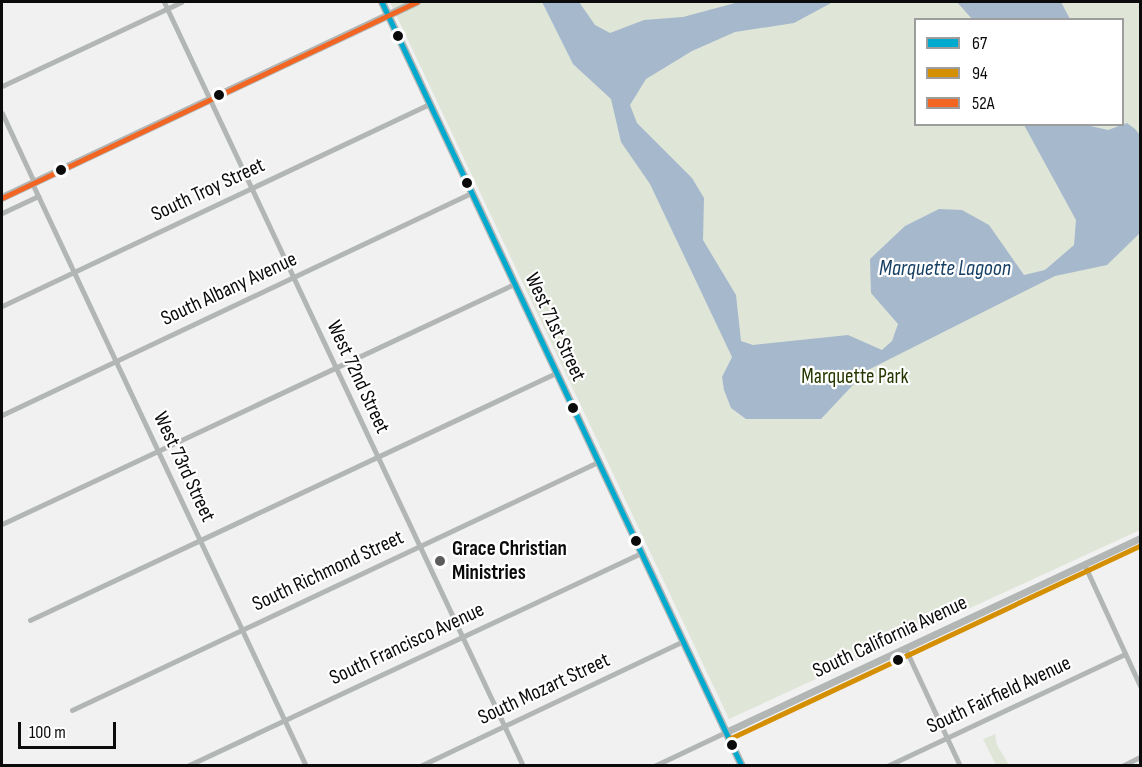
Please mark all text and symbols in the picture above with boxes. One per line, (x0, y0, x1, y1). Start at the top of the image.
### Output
legend (914, 18, 1124, 126)
unlabelled marker (392, 30, 404, 42)
text: 67 (972, 33, 987, 54)
text: 94 (972, 63, 988, 84)
unlabelled marker (213, 89, 225, 101)
text: 52A (972, 93, 994, 114)
street label: South Troy Street (147, 153, 269, 227)
unlabelled marker (55, 164, 67, 176)
unlabelled marker (461, 177, 473, 189)
street label: South Albany Avenue (157, 247, 301, 331)
water label: Marquette Lagoon (879, 256, 1011, 282)
street label: West 71st Street (519, 269, 591, 385)
street label: West 72nd Street (321, 317, 395, 437)
park label: Marquette Park (801, 364, 909, 390)
unlabelled marker (567, 402, 579, 414)
street label: West 73rd Street (148, 408, 220, 526)
street label: South Richmond Street (248, 525, 408, 617)
unlabelled marker (630, 535, 642, 547)
place label: Grace Christian Ministries (452, 536, 567, 586)
marker: Grace Christian Ministries (433, 554, 447, 568)
street label: South California Avenue (809, 590, 971, 684)
street label: South Francisco Avenue (326, 597, 488, 691)
street label: South Mozart Street (474, 648, 614, 730)
street label: South Fairfield Avenue (923, 651, 1075, 739)
unlabelled marker (892, 654, 904, 666)
scale bar (21, 710, 118, 748)
text: 100 m (29, 722, 66, 743)
unlabelled marker (726, 739, 738, 751)

